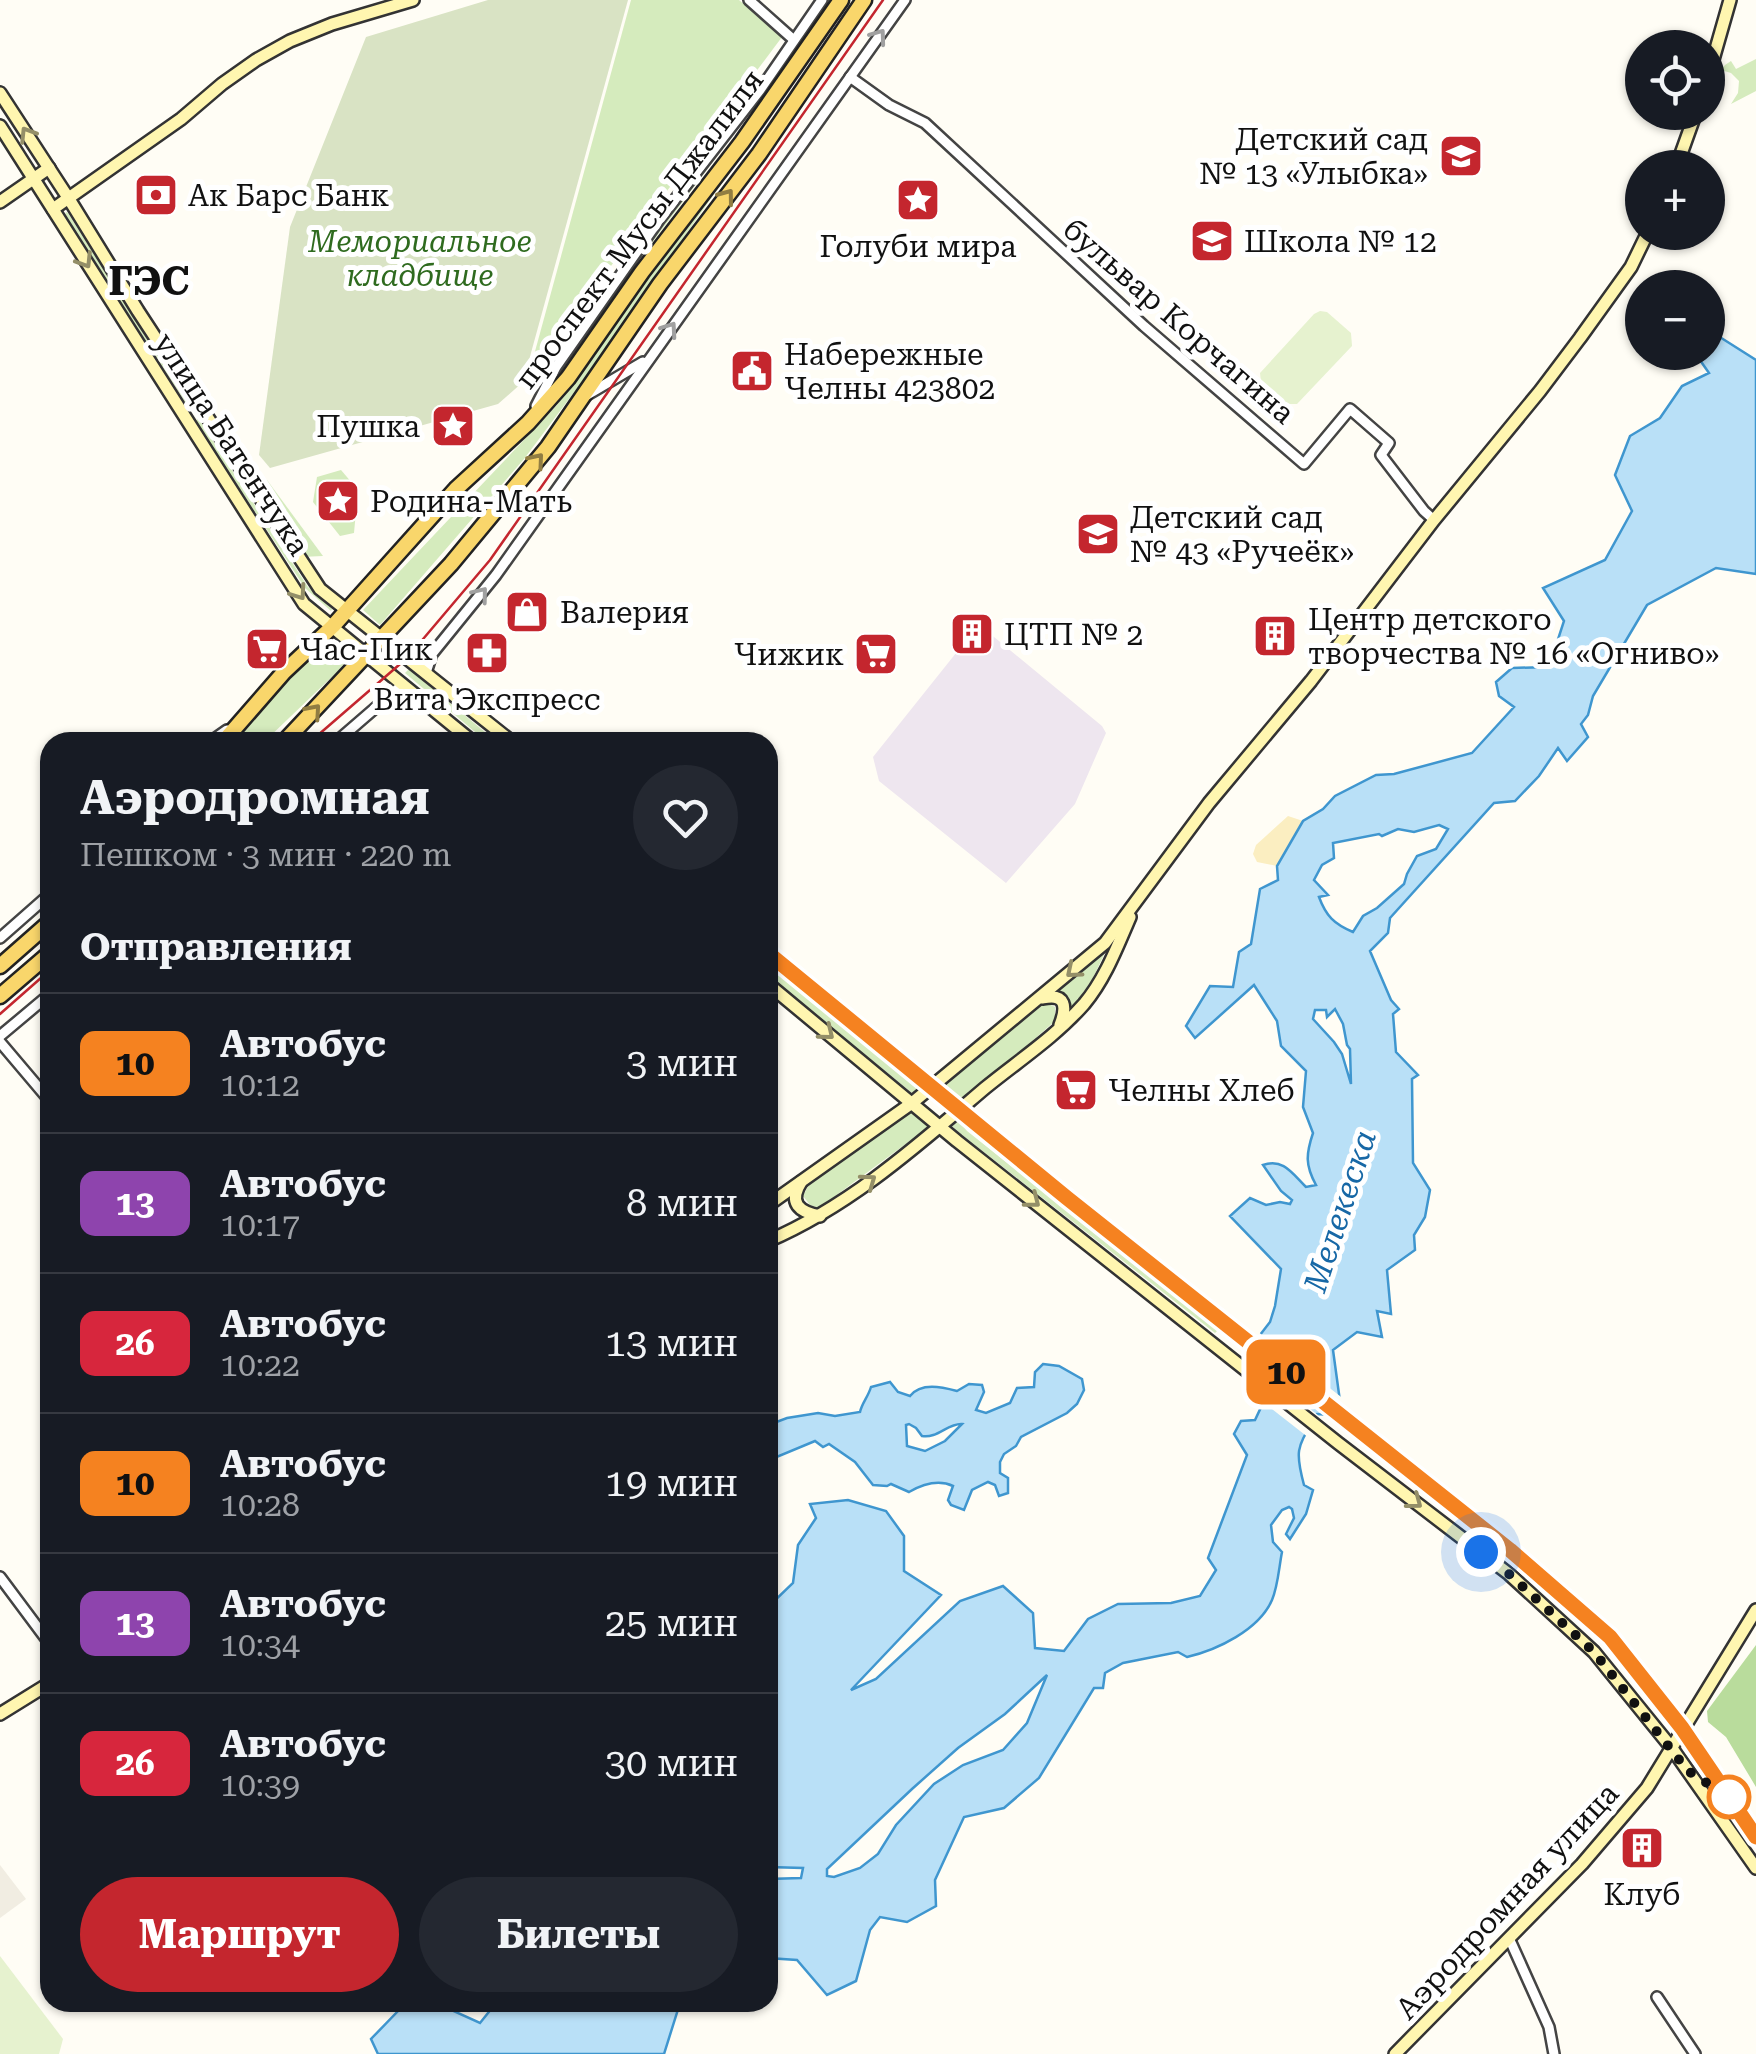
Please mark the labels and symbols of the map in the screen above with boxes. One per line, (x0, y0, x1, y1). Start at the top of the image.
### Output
one-way arrow (867, 29, 885, 48)
street label: проспект Мусы Джалиля (508, 63, 770, 395)
place label: Детский сад № 13 «Улыбка» (1199, 122, 1428, 191)
one-way arrow (20, 126, 39, 144)
school or university icon: Детский сад № 13 «Улыбка» (1438, 133, 1484, 179)
bank icon: Ак Барс Банк (133, 172, 179, 218)
place icon: Голуби мира (895, 177, 941, 223)
place label: Ак Барс Банк (188, 178, 389, 213)
one-way arrow (715, 189, 733, 207)
street label: бульвар Корчагина (1056, 211, 1302, 431)
school or university icon: Школа № 12 (1189, 218, 1235, 264)
park label: Мемориальное кладбище (307, 224, 532, 293)
place label: Школа № 12 (1244, 224, 1437, 259)
place label: Голуби мира (820, 229, 1016, 264)
one-way arrow (73, 250, 92, 268)
district label: ГЭС (108, 258, 190, 305)
one-way arrow (658, 322, 676, 341)
street label: улица Батенчука (147, 326, 317, 562)
place label: Набережные Челны 423802 (784, 337, 995, 406)
public building icon: Набережные Челны 423802 (729, 348, 775, 394)
place icon: Пушка (430, 403, 476, 449)
place label: Пушка (316, 409, 420, 444)
one-way arrow (526, 453, 544, 471)
place icon: Родина-Мать (315, 478, 361, 524)
place label: Родина-Мать (370, 484, 572, 519)
place label: Детский сад № 43 «Ручеёк» (1130, 500, 1354, 569)
school or university icon: Детский сад № 43 «Ручеёк» (1075, 511, 1121, 557)
one-way arrow (287, 582, 305, 600)
one-way arrow (469, 587, 487, 605)
shop icon: Валерия (504, 589, 550, 635)
place label: Валерия (560, 595, 689, 630)
place label: Центр детского творчества № 16 «Огниво» (1308, 602, 1719, 671)
building icon: ЦТП № 2 (949, 611, 995, 657)
building icon: Центр детского творчества № 16 «Огниво» (1252, 613, 1298, 659)
place label: ЦТП № 2 (1004, 617, 1143, 652)
supermarket icon: Час-Пик (244, 626, 290, 672)
pharmacy icon: Вита Экспресс (464, 630, 510, 676)
supermarket icon: Чижик (853, 631, 899, 677)
place label: Час-Пик (300, 632, 433, 667)
place label: Чижик (734, 637, 844, 672)
place label: Вита Экспресс (374, 682, 600, 717)
one-way arrow (302, 704, 320, 722)
one-way arrow (1066, 959, 1084, 977)
one-way arrow (815, 1021, 833, 1039)
supermarket icon: Челны Хлеб (1053, 1067, 1099, 1113)
place label: Челны Хлеб (1108, 1073, 1295, 1108)
water label: Мелекеска (1296, 1125, 1384, 1298)
one-way arrow (858, 1175, 877, 1193)
one-way arrow (1022, 1189, 1040, 1207)
line badge: 10 (1241, 1340, 1331, 1404)
one-way arrow (1404, 1490, 1422, 1507)
your location (1456, 1527, 1506, 1577)
street label: Аэродромная улица (1389, 1776, 1625, 2026)
unlabelled marker (1708, 1776, 1750, 1818)
building icon: Клуб (1619, 1825, 1665, 1871)
place label: Клуб (1603, 1877, 1681, 1912)

